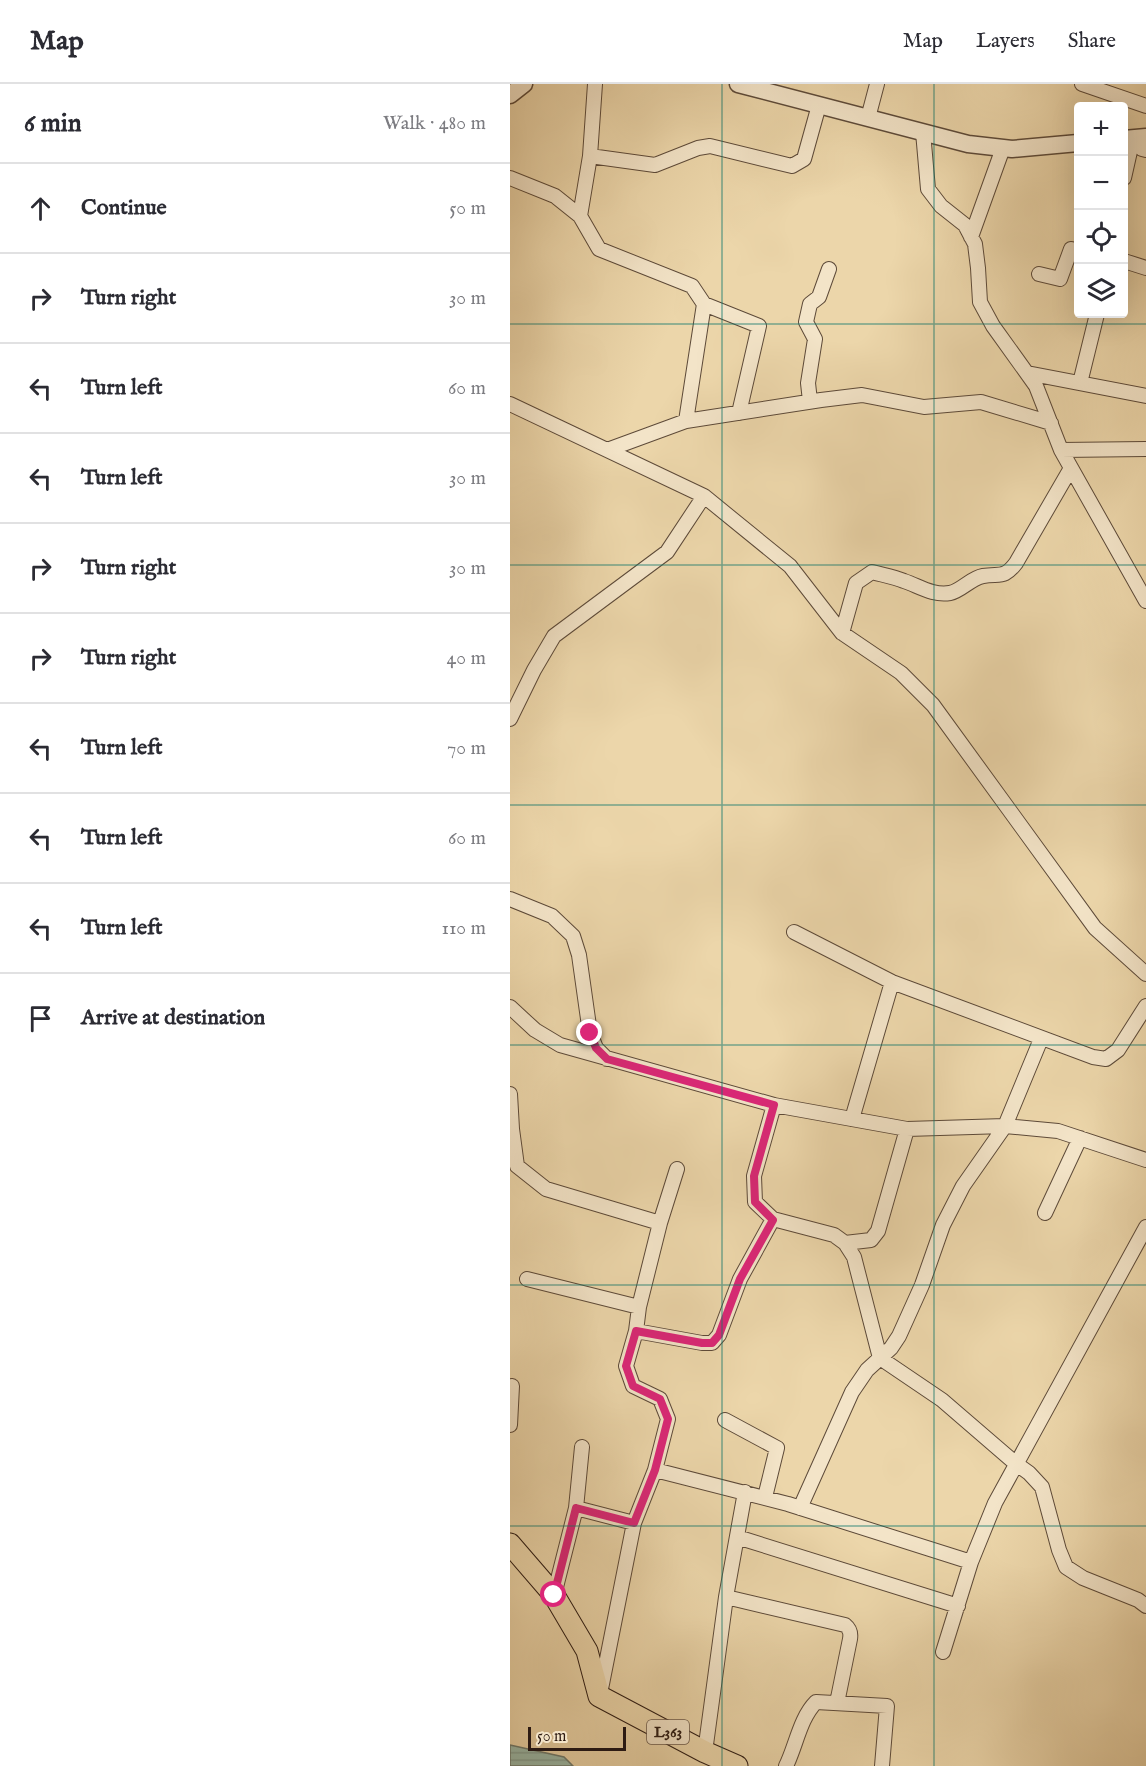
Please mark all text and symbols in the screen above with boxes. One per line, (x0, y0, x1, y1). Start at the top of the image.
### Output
text: Map (30, 24, 84, 59)
text: Map (903, 28, 943, 55)
text: Layers (976, 28, 1035, 55)
text: Share (1068, 28, 1116, 55)
map controls (1074, 102, 1128, 318)
button: + (1074, 102, 1128, 156)
text: 6 min (24, 107, 82, 140)
text: Walk · 480 m (383, 111, 486, 136)
button: − (1074, 156, 1128, 210)
icon: ahead (24, 192, 57, 225)
text: Continue (81, 194, 167, 222)
text: 50 m (449, 196, 486, 221)
button: locate (1074, 210, 1128, 264)
button: layers (1074, 264, 1128, 318)
icon: right (24, 282, 57, 315)
text: Turn right (81, 284, 176, 312)
text: 30 m (449, 286, 486, 311)
icon: left (24, 372, 57, 405)
text: Turn left (81, 374, 163, 402)
text: 60 m (448, 376, 486, 401)
icon: left (24, 462, 57, 495)
text: Turn left (81, 464, 163, 492)
text: 30 m (449, 466, 486, 491)
icon: right (24, 552, 57, 585)
text: Turn right (81, 554, 176, 582)
text: 30 m (449, 556, 486, 581)
icon: right (24, 642, 57, 675)
text: Turn right (81, 644, 176, 672)
text: 40 m (447, 646, 486, 671)
icon: left (24, 732, 57, 765)
text: Turn left (81, 734, 163, 762)
text: 70 m (447, 736, 486, 761)
icon: left (24, 822, 57, 855)
text: Turn left (81, 824, 163, 852)
text: 60 m (448, 826, 486, 851)
icon: left (24, 912, 57, 945)
text: Turn left (81, 914, 163, 942)
text: 110 m (442, 916, 486, 941)
icon: arrive (24, 1002, 57, 1035)
text: Arrive at destination (81, 1004, 265, 1032)
route end (576, 1019, 602, 1045)
route start (540, 1581, 566, 1607)
road number: L363 (647, 1720, 689, 1744)
scale bar (528, 1724, 626, 1752)
text: 50 m (537, 1727, 566, 1747)

